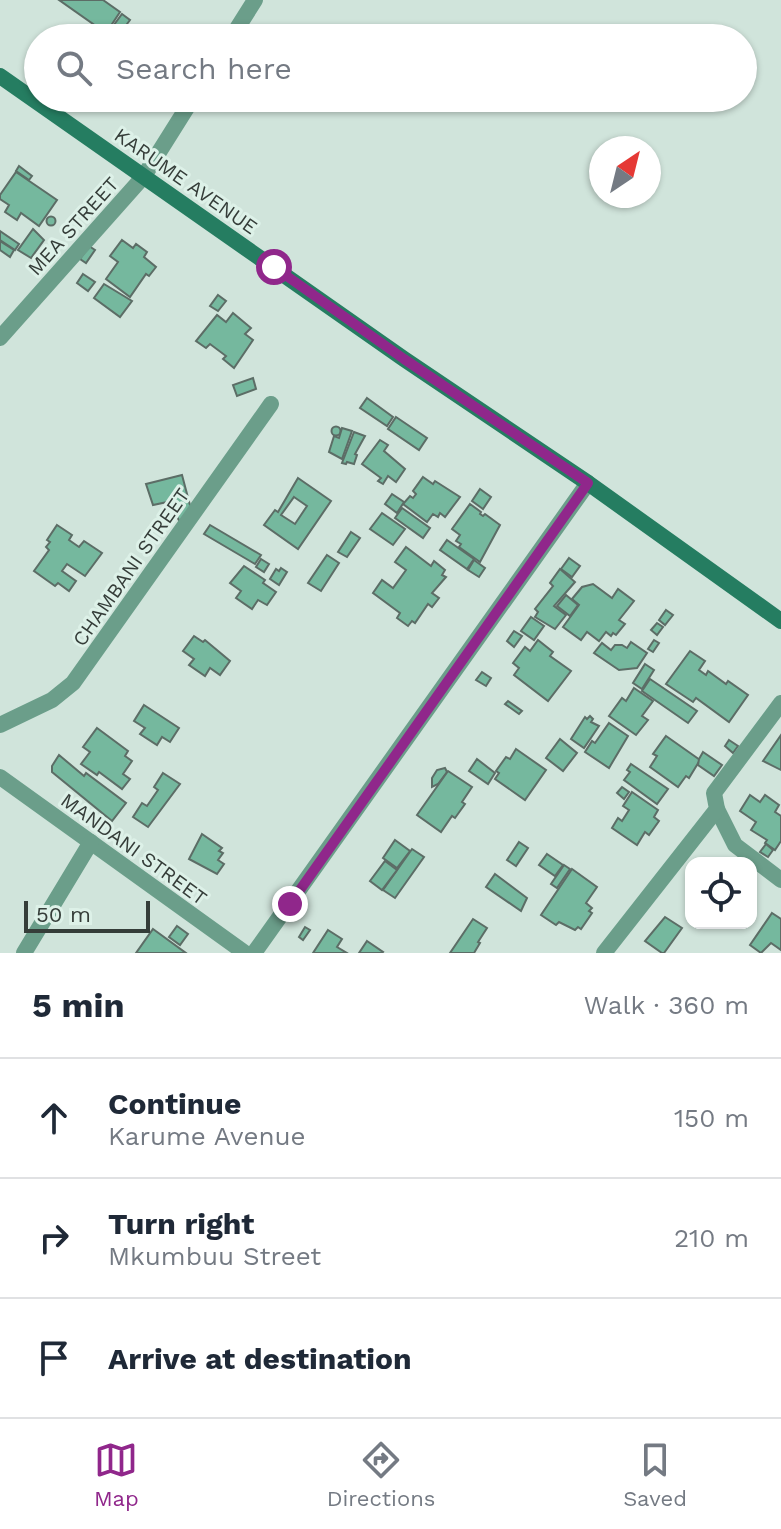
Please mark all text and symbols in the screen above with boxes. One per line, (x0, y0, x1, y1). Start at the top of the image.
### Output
search box (24, 24, 757, 112)
icon: search (52, 46, 96, 90)
text: Search here (116, 51, 292, 86)
street label: KARUME AVENUE (110, 123, 262, 239)
north arrow (589, 136, 661, 208)
street label: MEA STREET (23, 172, 123, 280)
route start (256, 249, 292, 285)
street label: CHAMBANI STREET (67, 483, 195, 651)
street label: MANDANI STREET (56, 788, 212, 910)
map controls (685, 857, 757, 929)
button: locate (685, 857, 757, 929)
route end (272, 886, 308, 922)
scale bar (24, 897, 150, 933)
text: 50 m (36, 902, 91, 927)
text: 5 min (32, 985, 125, 1025)
text: Walk · 360 m (584, 990, 749, 1020)
text: Continue (108, 1086, 241, 1121)
icon: ahead (32, 1096, 76, 1140)
text: 150 m (674, 1103, 749, 1133)
text: Karume Avenue (108, 1121, 306, 1151)
text: Turn right (108, 1206, 254, 1241)
icon: right (32, 1216, 76, 1260)
text: 210 m (674, 1223, 749, 1253)
text: Mkumbuu Street (108, 1241, 321, 1271)
icon: arrive (32, 1336, 76, 1380)
text: Arrive at destination (108, 1341, 412, 1376)
tab: Map (94, 1438, 139, 1511)
tab: Directions (327, 1438, 435, 1511)
tab: Saved (623, 1438, 687, 1511)

